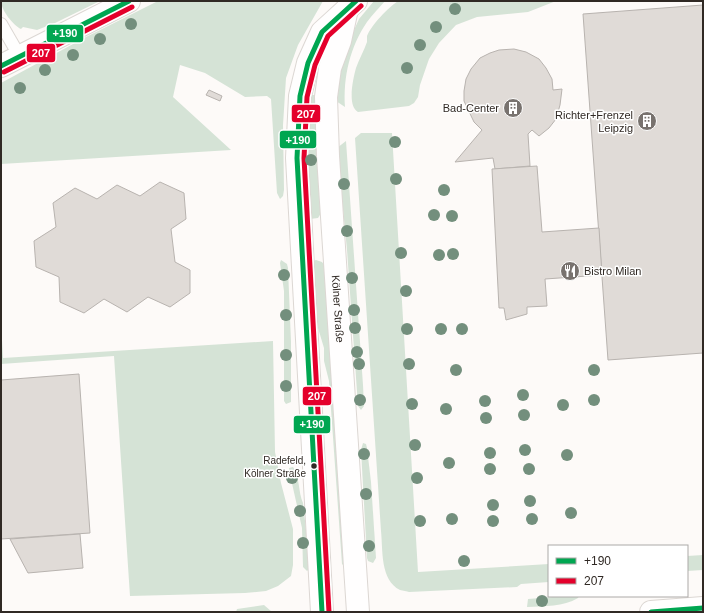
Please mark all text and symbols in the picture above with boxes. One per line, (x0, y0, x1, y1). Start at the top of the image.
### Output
line badge: +190 (46, 24, 84, 43)
text: +190 (53, 27, 77, 39)
line badge: 207 (26, 43, 56, 63)
text: 207 (32, 47, 50, 59)
building icon: Bad-Center (502, 97, 524, 119)
place label: Bad-Center (443, 102, 499, 114)
line badge: 207 (291, 104, 321, 123)
text: 207 (297, 108, 315, 120)
place label: Richter+Frenzel Leipzig (555, 109, 633, 134)
building icon: Richter+Frenzel Leipzig (636, 110, 658, 132)
line badge: +190 (279, 130, 317, 149)
text: +190 (286, 134, 310, 146)
restaurant icon: Bistro Milan (559, 260, 581, 282)
place label: Bistro Milan (584, 265, 641, 277)
street label: Kölner Straße (330, 275, 346, 343)
line badge: 207 (302, 386, 332, 406)
text: 207 (308, 390, 326, 402)
line badge: +190 (293, 415, 331, 434)
text: +190 (300, 418, 324, 430)
place label: Radefeld, Kölner Straße (244, 455, 306, 479)
marker: Radefeld, Kölner Straße (309, 461, 319, 471)
legend (548, 545, 688, 597)
text: +190 (584, 554, 611, 568)
text: 207 (584, 574, 604, 588)

